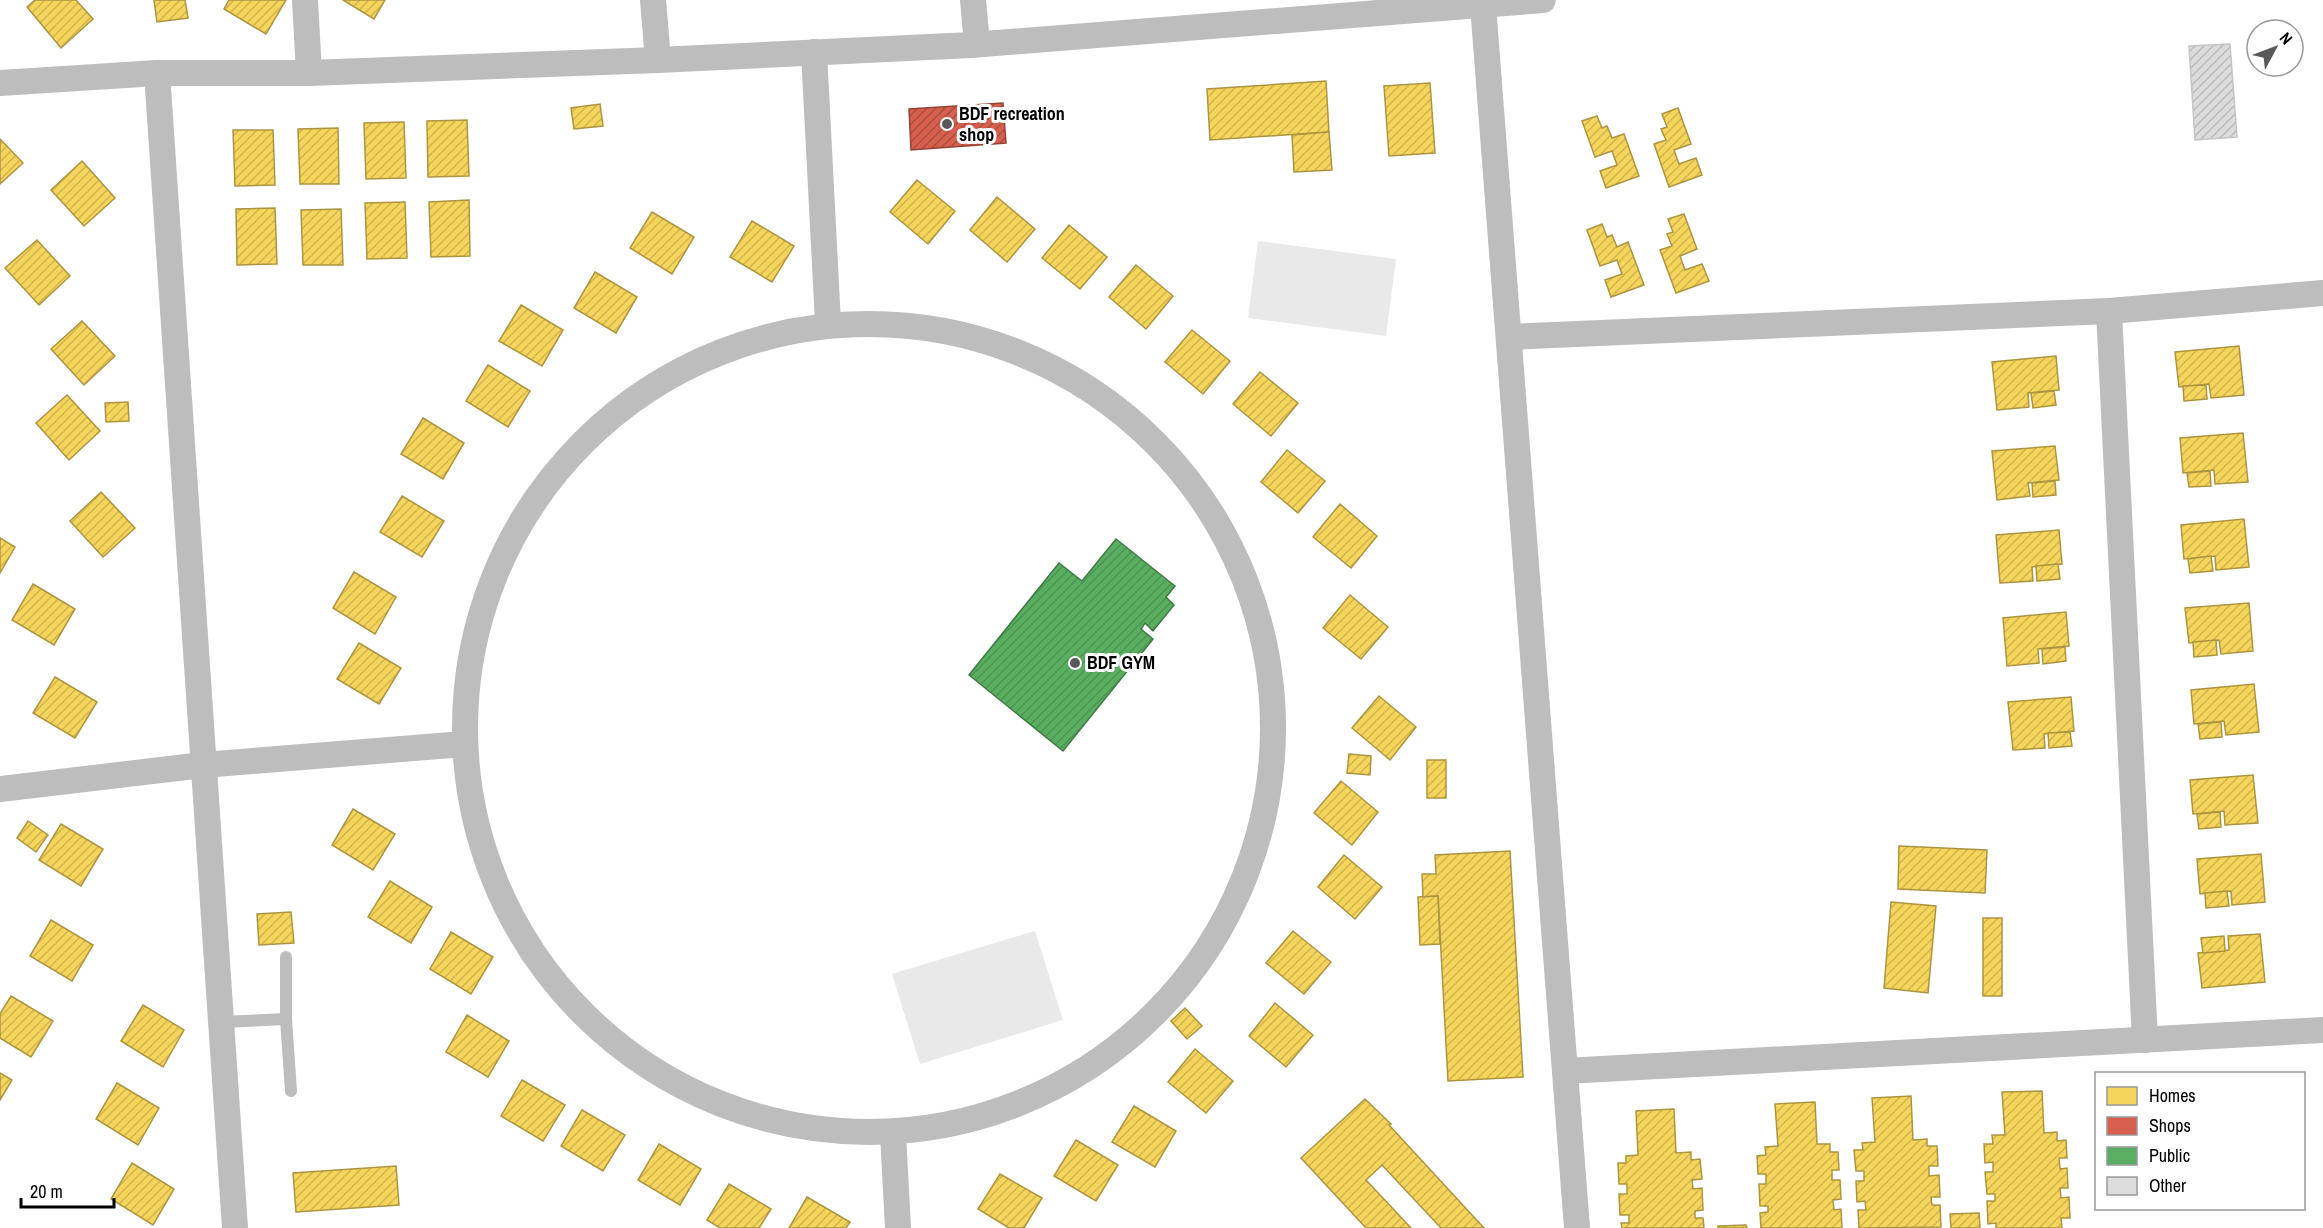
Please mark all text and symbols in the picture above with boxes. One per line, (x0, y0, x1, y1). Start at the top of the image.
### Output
north arrow (2245, 18, 2305, 78)
text: N (2275, 27, 2298, 49)
place label: BDF recreation shop (959, 101, 1065, 147)
marker: BDF recreation shop (940, 117, 954, 131)
place label: BDF GYM (1087, 650, 1155, 675)
marker: BDF GYM (1068, 656, 1082, 670)
legend (2095, 1072, 2305, 1210)
text: Homes (2149, 1083, 2196, 1108)
text: Shops (2149, 1113, 2191, 1138)
text: Public (2149, 1143, 2190, 1168)
scale bar (21, 1171, 114, 1209)
text: Other (2149, 1173, 2186, 1198)
text: 20 m (30, 1179, 63, 1204)

